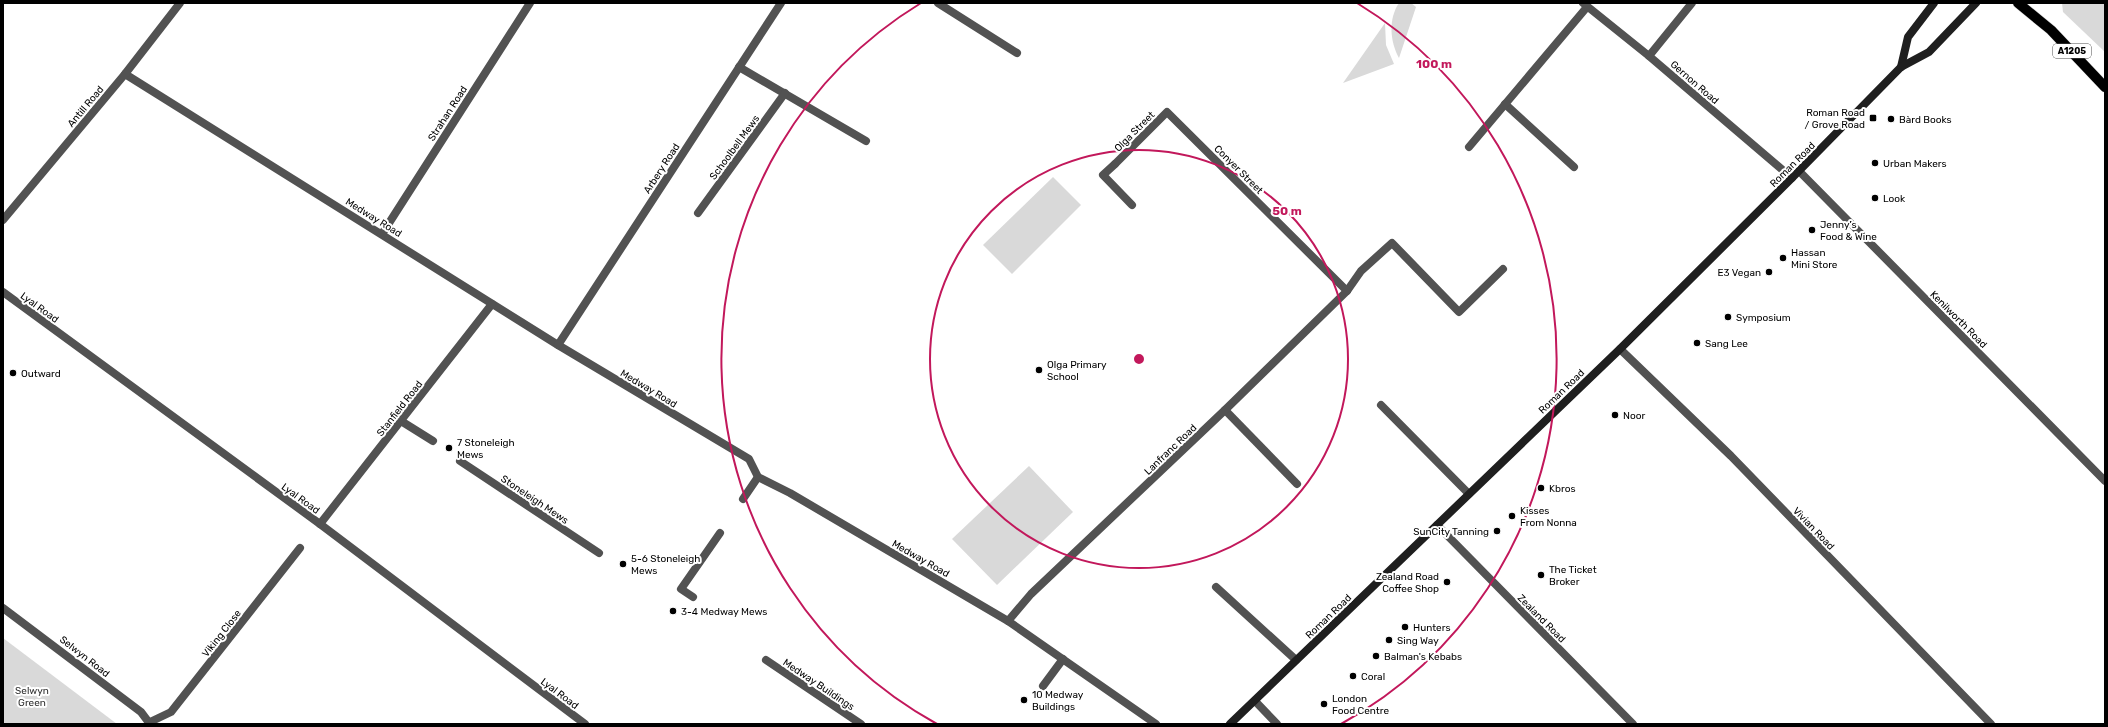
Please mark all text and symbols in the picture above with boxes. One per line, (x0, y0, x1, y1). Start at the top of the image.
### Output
road number: A1205 (2053, 44, 2091, 58)
text: 100 m (1416, 57, 1452, 71)
street label: Gernon Road (1668, 58, 1721, 107)
street label: Antill Road (65, 84, 106, 130)
street label: Strahan Road (426, 84, 470, 143)
place label: Roman Road / Grove Road (1805, 107, 1865, 131)
street label: Olga Street (1112, 109, 1157, 154)
street label: Schoolbell Mews (707, 113, 762, 182)
marker: Roman Road / Grove Road (1868, 113, 1878, 123)
marker: Bàrd Books (1886, 114, 1896, 124)
place label: Bàrd Books (1899, 114, 1952, 126)
street label: Roman Road (1768, 140, 1818, 190)
street label: Arbery Road (641, 141, 682, 196)
street label: Conyer Street (1211, 143, 1265, 197)
marker: Urban Makers (1870, 158, 1880, 168)
place label: Urban Makers (1883, 158, 1947, 170)
marker: Look (1870, 193, 1880, 203)
place label: Look (1883, 193, 1906, 205)
street label: Medway Road (343, 196, 404, 240)
text: 50 m (1272, 204, 1302, 218)
place label: Jenny's Food & Wine (1820, 219, 1877, 243)
marker: Jenny's Food & Wine (1807, 225, 1817, 235)
place label: Hassan Mini Store (1791, 247, 1838, 271)
marker: Hassan Mini Store (1778, 253, 1788, 263)
place label: E3 Vegan (1718, 267, 1761, 279)
marker: E3 Vegan (1764, 267, 1774, 277)
street label: Kenilworth Road (1927, 289, 1989, 351)
street label: Lyal Road (18, 290, 61, 326)
marker: Symposium (1723, 312, 1733, 322)
place label: Symposium (1736, 312, 1791, 324)
marker: Sang Lee (1692, 338, 1702, 348)
place label: Sang Lee (1705, 338, 1748, 350)
centre of rings (1132, 352, 1146, 366)
place label: Olga Primary School (1047, 359, 1107, 383)
marker: Olga Primary School (1034, 365, 1044, 375)
street label: Medway Road (618, 367, 679, 411)
street label: Roman Road (1536, 367, 1587, 416)
marker: Outward (8, 368, 18, 378)
place label: Outward (21, 368, 61, 380)
street label: Stanfield Road (374, 378, 425, 439)
marker: Noor (1610, 410, 1620, 420)
place label: Noor (1623, 410, 1645, 422)
street label: Lanfranc Road (1142, 422, 1199, 478)
place label: 7 Stoneleigh Mews (457, 437, 515, 461)
marker: 7 Stoneleigh Mews (444, 443, 454, 453)
street label: Stoneleigh Mews (498, 473, 570, 527)
street label: Lyal Road (279, 481, 322, 517)
marker: Kbros (1536, 483, 1546, 493)
place label: Kbros (1549, 483, 1576, 495)
place label: Kisses From Nonna (1520, 505, 1577, 529)
street label: Vivian Road (1790, 505, 1837, 553)
marker: Kisses From Nonna (1507, 511, 1517, 521)
place label: SunCity Tanning (1413, 526, 1489, 538)
marker: SunCity Tanning (1492, 526, 1502, 536)
street label: Medway Road (890, 538, 951, 580)
place label: 5-6 Stoneleigh Mews (631, 553, 700, 577)
marker: 5-6 Stoneleigh Mews (618, 559, 628, 569)
place label: The Ticket Broker (1549, 564, 1597, 588)
marker: The Ticket Broker (1536, 570, 1546, 580)
place label: Zealand Road Coffee Shop (1376, 571, 1439, 595)
marker: Zealand Road Coffee Shop (1442, 577, 1452, 587)
street label: Roman Road (1303, 592, 1354, 641)
street label: Zealand Road (1515, 592, 1568, 645)
marker: 3-4 Medway Mews (668, 606, 678, 616)
place label: 3-4 Medway Mews (681, 606, 767, 618)
street label: Viking Close (200, 607, 244, 660)
marker: Hunters (1400, 622, 1410, 632)
place label: Hunters (1413, 622, 1451, 634)
street label: Selwyn Road (57, 634, 112, 680)
marker: Sing Way (1384, 635, 1394, 645)
place label: Sing Way (1397, 635, 1439, 647)
marker: Balman's Kebabs (1371, 651, 1381, 661)
place label: Balman's Kebabs (1384, 651, 1462, 663)
street label: Medway Buildings (780, 656, 856, 713)
marker: Coral (1348, 671, 1358, 681)
place label: Coral (1361, 671, 1385, 683)
street label: Lyal Road (538, 676, 581, 712)
park label: Selwyn Green (15, 685, 49, 709)
place label: 10 Medway Buildings (1032, 689, 1084, 713)
place label: London Food Centre (1332, 693, 1389, 717)
marker: 10 Medway Buildings (1019, 695, 1029, 705)
marker: London Food Centre (1319, 699, 1329, 709)

